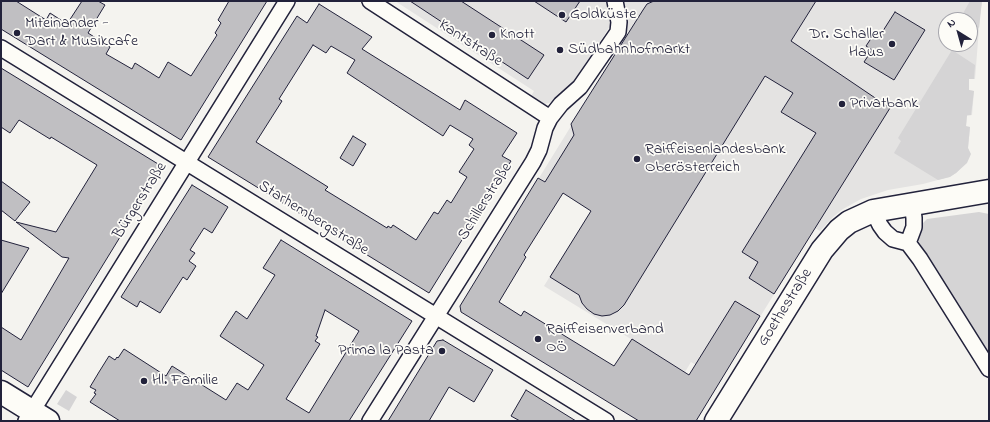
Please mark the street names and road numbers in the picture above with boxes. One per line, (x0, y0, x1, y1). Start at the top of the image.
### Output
street label: Kantstraße (434, 16, 506, 72)
street label: Bürgerstraße (110, 159, 172, 243)
street label: Schillerstraße (455, 160, 517, 244)
street label: Starhembergstraße (254, 177, 372, 261)
street label: Goethestraße (754, 265, 818, 351)

